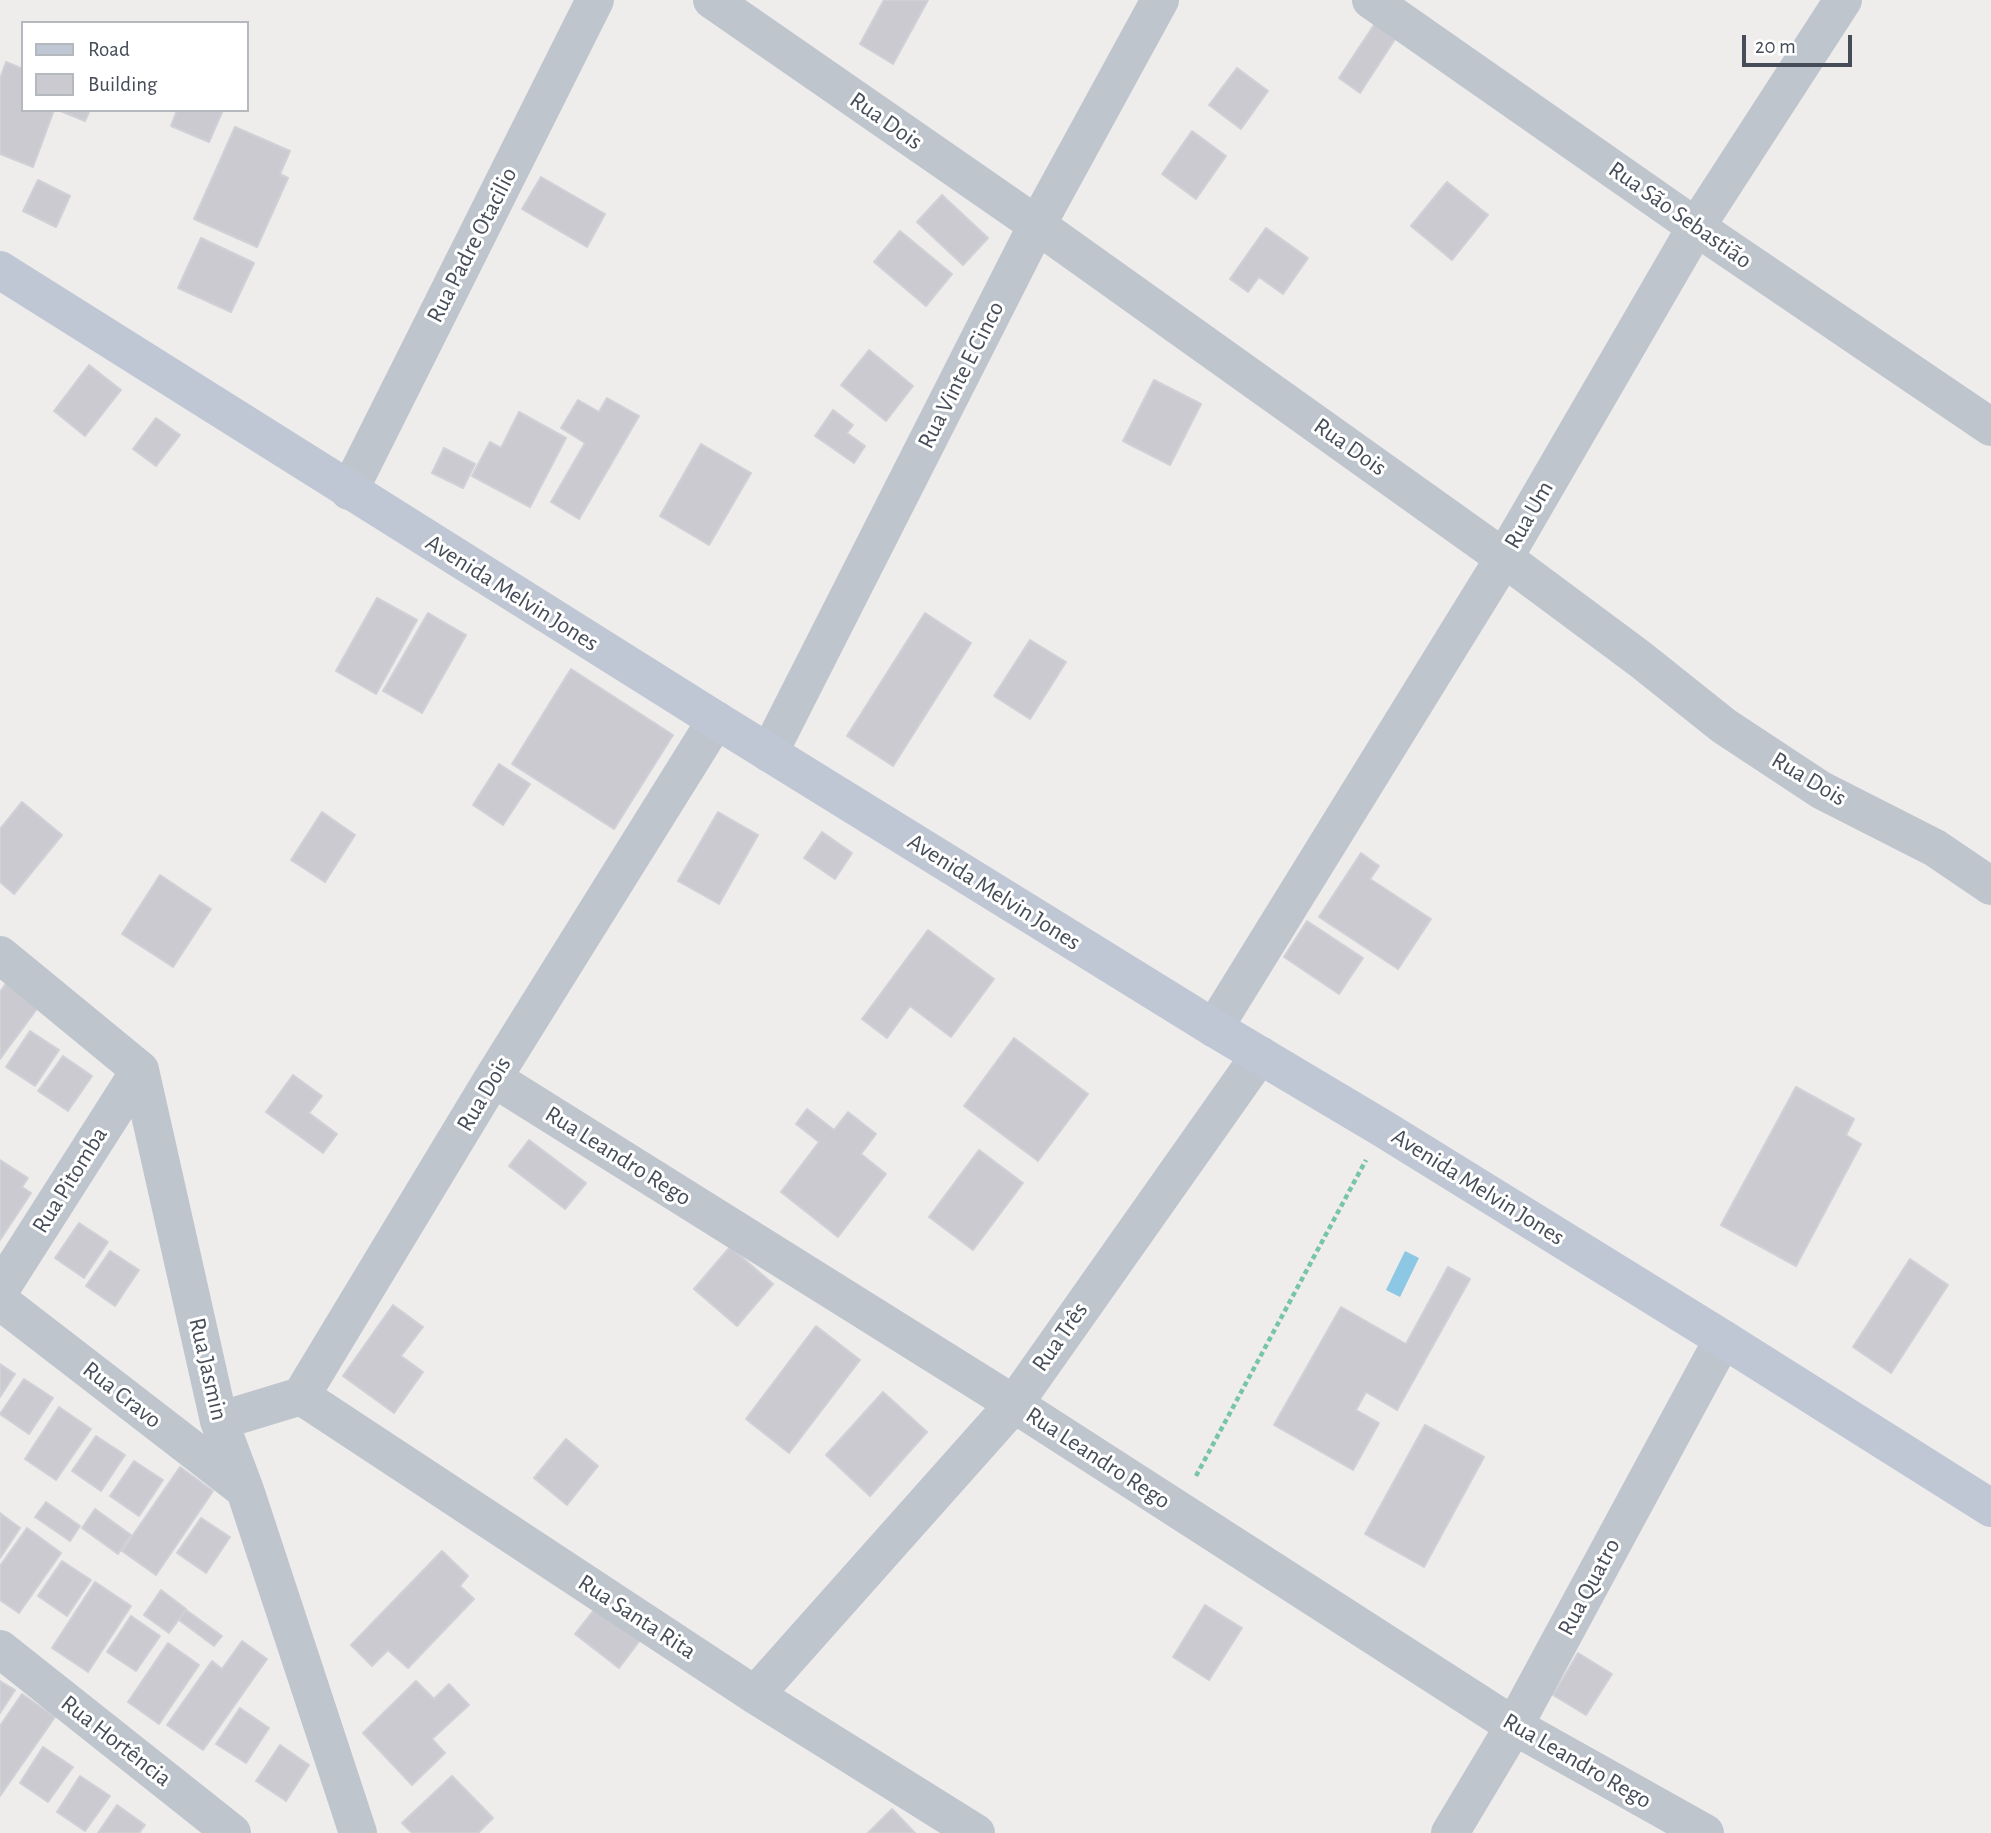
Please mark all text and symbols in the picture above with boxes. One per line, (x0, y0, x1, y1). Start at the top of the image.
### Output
legend (21, 21, 248, 112)
scale bar (1746, 21, 1856, 65)
text: 20 m (1755, 36, 1796, 57)
text: Road (88, 39, 130, 60)
text: Building (88, 74, 157, 95)
street label: Rua Dois (844, 86, 928, 156)
street label: Rua São Sebastião (1603, 155, 1757, 275)
street label: Rua Padre Otacilio (420, 162, 524, 328)
street label: Rua Vinte E Cinco (912, 297, 1010, 453)
street label: Rua Dois (1308, 412, 1392, 482)
street label: Rua Um (1498, 476, 1560, 554)
street label: Avenida Melvin Jones (420, 528, 604, 658)
street label: Rua Dois (1766, 746, 1852, 812)
street label: Avenida Melvin Jones (902, 827, 1086, 957)
street label: Rua Dois (451, 1051, 517, 1137)
street label: Rua Leandro Rego (540, 1100, 696, 1212)
street label: Rua Pitomba (26, 1122, 114, 1238)
street label: Avenida Melvin Jones (1386, 1122, 1570, 1252)
street label: Rua Três (1026, 1297, 1094, 1377)
street label: Rua Jasmin (182, 1315, 234, 1423)
street label: Rua Cravo (77, 1355, 167, 1435)
street label: Rua Leandro Rego (1020, 1401, 1176, 1515)
street label: Rua Quatro (1551, 1533, 1627, 1641)
street label: Rua Santa Rita (573, 1568, 701, 1666)
street label: Rua Hortência (55, 1689, 177, 1793)
street label: Rua Leandro Rego (1498, 1707, 1656, 1815)

